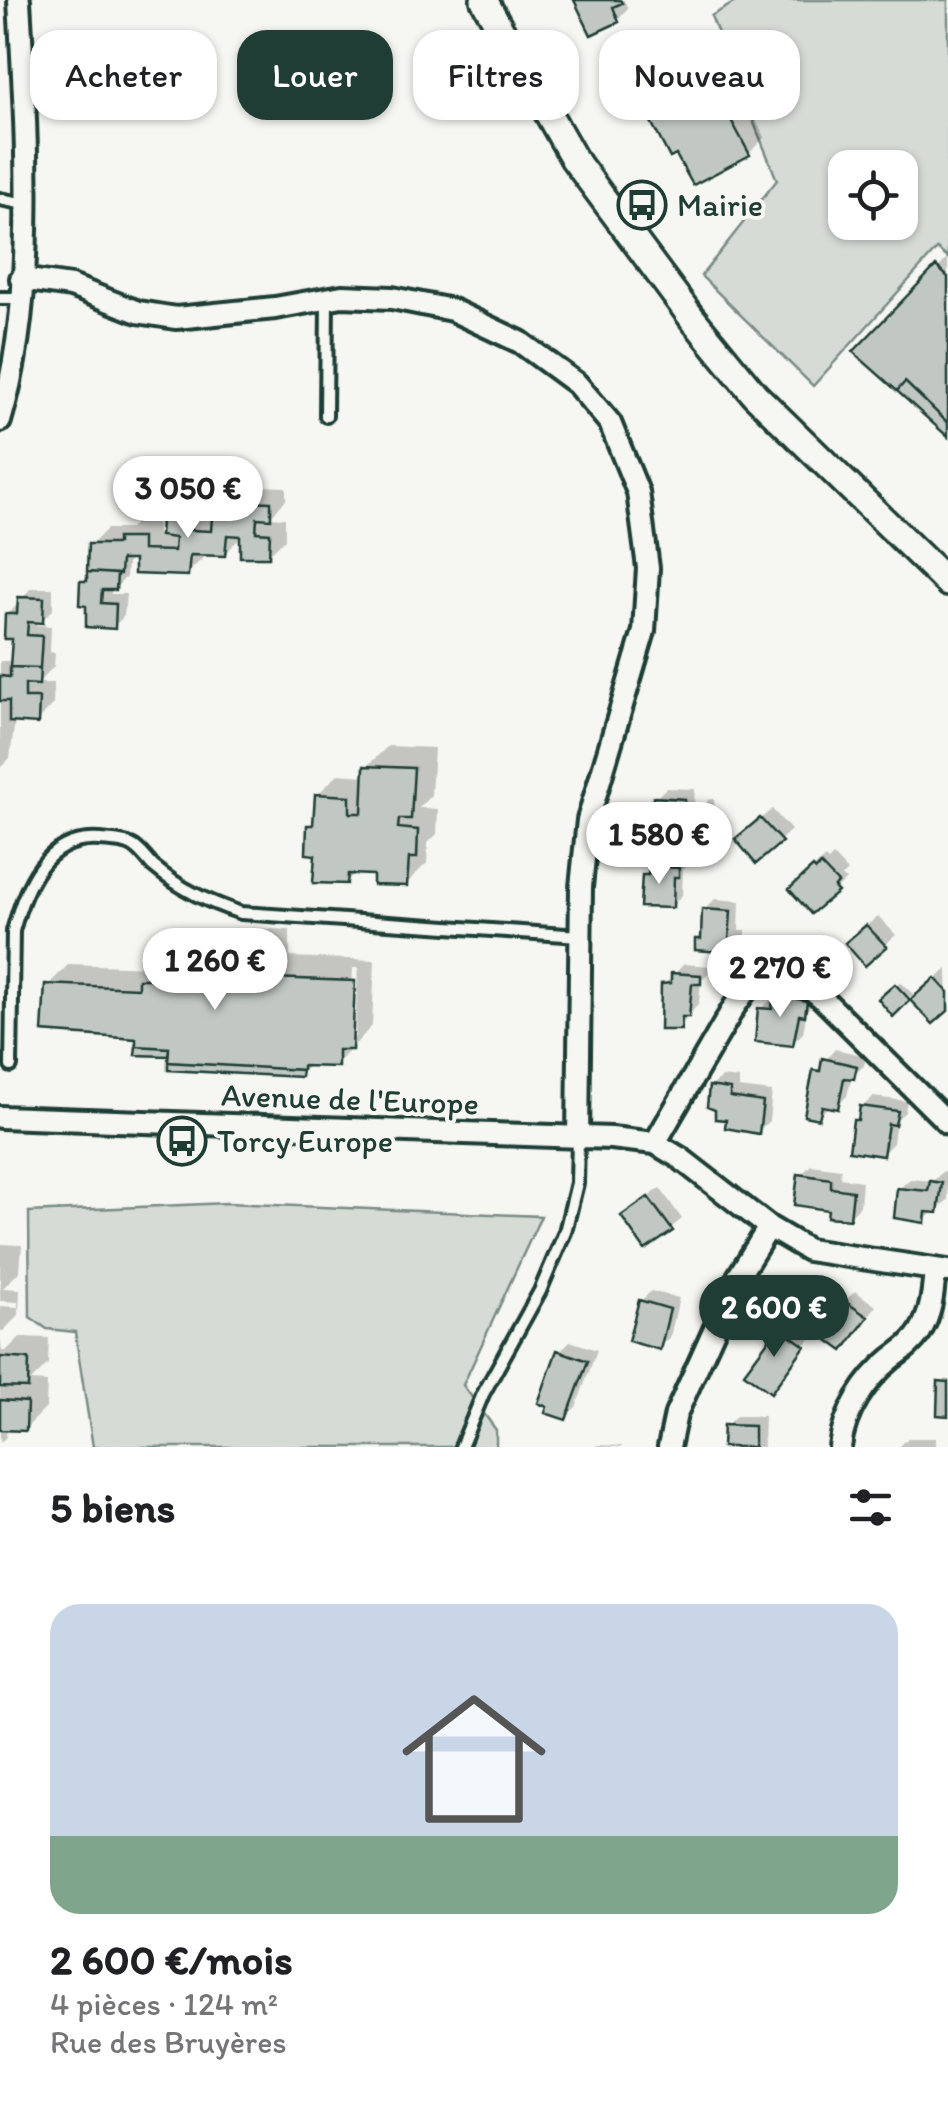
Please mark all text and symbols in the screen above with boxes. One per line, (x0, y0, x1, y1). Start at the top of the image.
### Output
chip: Acheter (30, 30, 217, 120)
chip: Louer (237, 30, 393, 120)
chip: Filtres (413, 30, 579, 120)
chip: Nouveau (599, 30, 800, 120)
map controls (828, 150, 918, 240)
button: locate (828, 150, 918, 240)
bus stop icon: Mairie (616, 179, 668, 231)
place label: Mairie (677, 186, 763, 224)
pin: 3 050 € (96, 456, 280, 541)
text: 3 050 € (135, 469, 241, 507)
pin: 1 580 € (567, 802, 751, 887)
text: 1 580 € (608, 815, 710, 853)
pin: 1 260 € (123, 928, 307, 1013)
pin: 2 270 € (688, 935, 872, 1020)
text: 1 260 € (165, 941, 266, 979)
text: 2 270 € (729, 948, 831, 986)
street label: Avenue de l'Europe (221, 1076, 479, 1122)
bus stop icon: Torcy Europe (156, 1115, 208, 1167)
place label: Torcy Europe (217, 1122, 393, 1160)
pin: 2 600 € (682, 1275, 866, 1360)
text: 2 600 € (721, 1288, 827, 1326)
icon: filters (843, 1480, 898, 1535)
text: 5 biens (50, 1482, 175, 1533)
icon: home (384, 1669, 564, 1849)
text: 2 600 €/mois (50, 1934, 293, 1985)
text: 4 pièces · 124 m² (50, 1985, 278, 2023)
text: Rue des Bruyères (50, 2023, 287, 2061)

